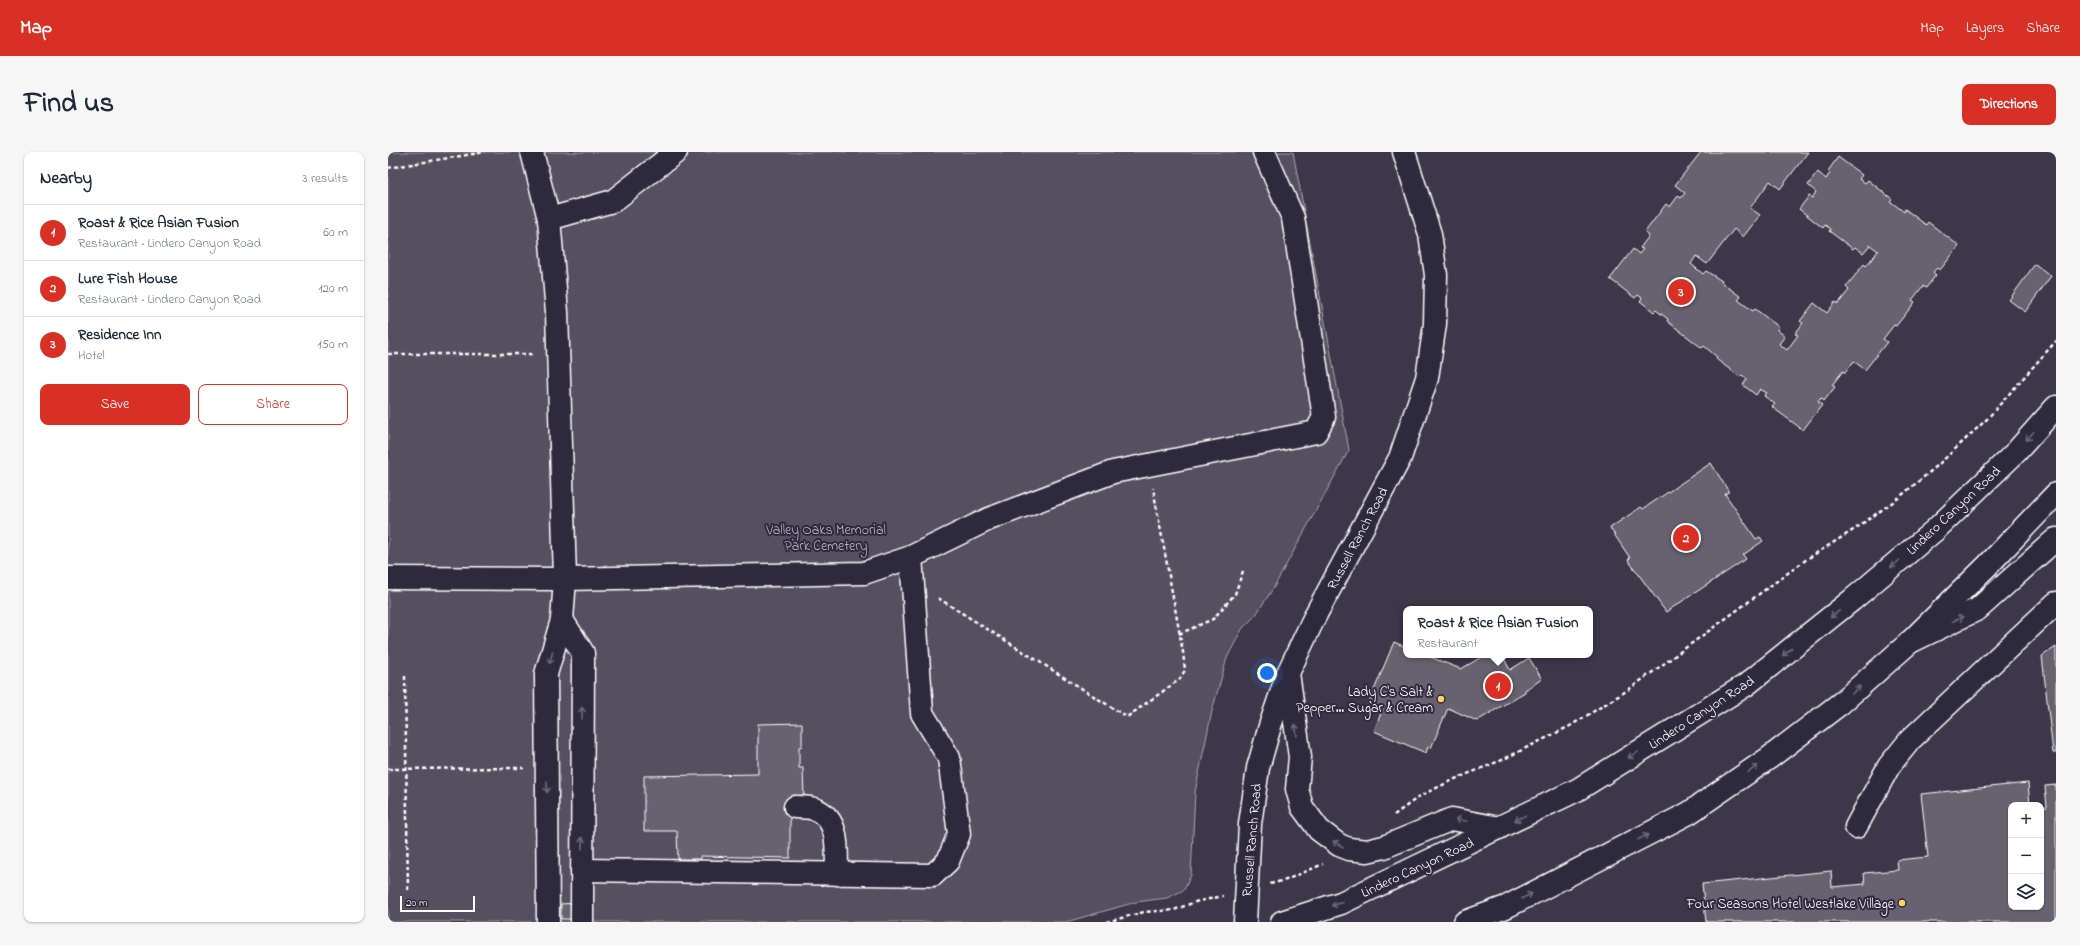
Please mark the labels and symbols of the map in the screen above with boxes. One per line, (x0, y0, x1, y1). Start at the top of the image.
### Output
pin: 3 (1668, 277, 1694, 307)
one-way arrow (2026, 431, 2035, 441)
street label: Lindero Canyon Road (1902, 462, 2007, 561)
street label: Russell Ranch Road (1322, 484, 1394, 594)
park label: Valley Oaks Memorial Park Cemetery (765, 520, 886, 558)
pin: 2 (1673, 523, 1699, 553)
one-way arrow (1889, 559, 1900, 568)
one-way arrow (1829, 609, 1840, 618)
one-way arrow (1951, 615, 1963, 622)
one-way arrow (1782, 647, 1793, 656)
one-way arrow (547, 651, 554, 664)
your location (1257, 663, 1277, 683)
pin: 1 (1485, 671, 1511, 701)
street label: Lindero Canyon Road (1645, 671, 1759, 756)
place label: Lady C's Salt & Pepper... Sugar & Cream (1296, 682, 1434, 720)
one-way arrow (1851, 685, 1861, 695)
marker: Lady C's Salt & Pepper... Sugar & Cream (1436, 694, 1446, 704)
one-way arrow (578, 707, 586, 720)
one-way arrow (1292, 724, 1300, 737)
one-way arrow (1627, 752, 1639, 760)
one-way arrow (1747, 765, 1758, 773)
one-way arrow (543, 780, 551, 793)
street label: Russell Ranch Road (1237, 783, 1268, 898)
one-way arrow (1514, 815, 1526, 822)
one-way arrow (1455, 816, 1468, 824)
street label: Lindero Canyon Road (1358, 833, 1478, 905)
one-way arrow (1636, 833, 1648, 840)
one-way arrow (578, 837, 586, 850)
one-way arrow (1332, 839, 1344, 847)
one-way arrow (1521, 892, 1533, 900)
scale bar (400, 894, 475, 913)
place label: Four Seasons Hotel Westlake Village (1686, 894, 1895, 916)
marker: Four Seasons Hotel Westlake Village (1897, 898, 1907, 908)
one-way arrow (1331, 900, 1343, 908)

